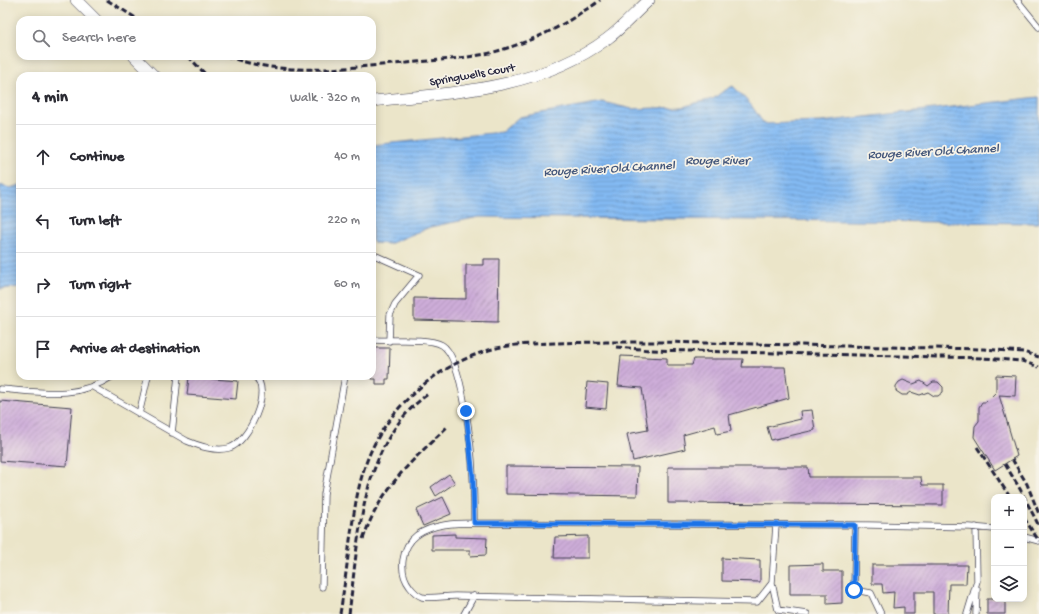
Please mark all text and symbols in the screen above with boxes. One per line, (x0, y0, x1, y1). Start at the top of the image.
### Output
search box (16, 16, 376, 60)
icon: search (30, 27, 52, 49)
text: Search here (62, 29, 136, 47)
street label: Springwells Court (429, 61, 517, 90)
text: 4 min (32, 88, 68, 108)
text: Walk · 320 m (290, 91, 360, 106)
water label: Rouge River Old Channel (867, 142, 1000, 163)
icon: ahead (32, 146, 54, 168)
text: Continue (70, 148, 124, 166)
text: 40 m (334, 149, 360, 164)
water label: Rouge River (685, 154, 751, 169)
water label: Rouge River Old Channel (543, 159, 676, 180)
icon: left (32, 210, 54, 232)
text: Turn left (70, 212, 121, 230)
text: 220 m (328, 213, 360, 228)
icon: right (32, 274, 54, 296)
text: Turn right (70, 276, 130, 294)
text: 60 m (334, 277, 360, 292)
icon: arrive (32, 338, 54, 360)
text: Arrive at destination (70, 340, 200, 358)
route end (457, 402, 475, 420)
map controls (991, 494, 1027, 602)
button: + (991, 494, 1027, 530)
button: − (991, 530, 1027, 566)
button: layers (991, 566, 1027, 602)
route start (845, 581, 863, 599)

